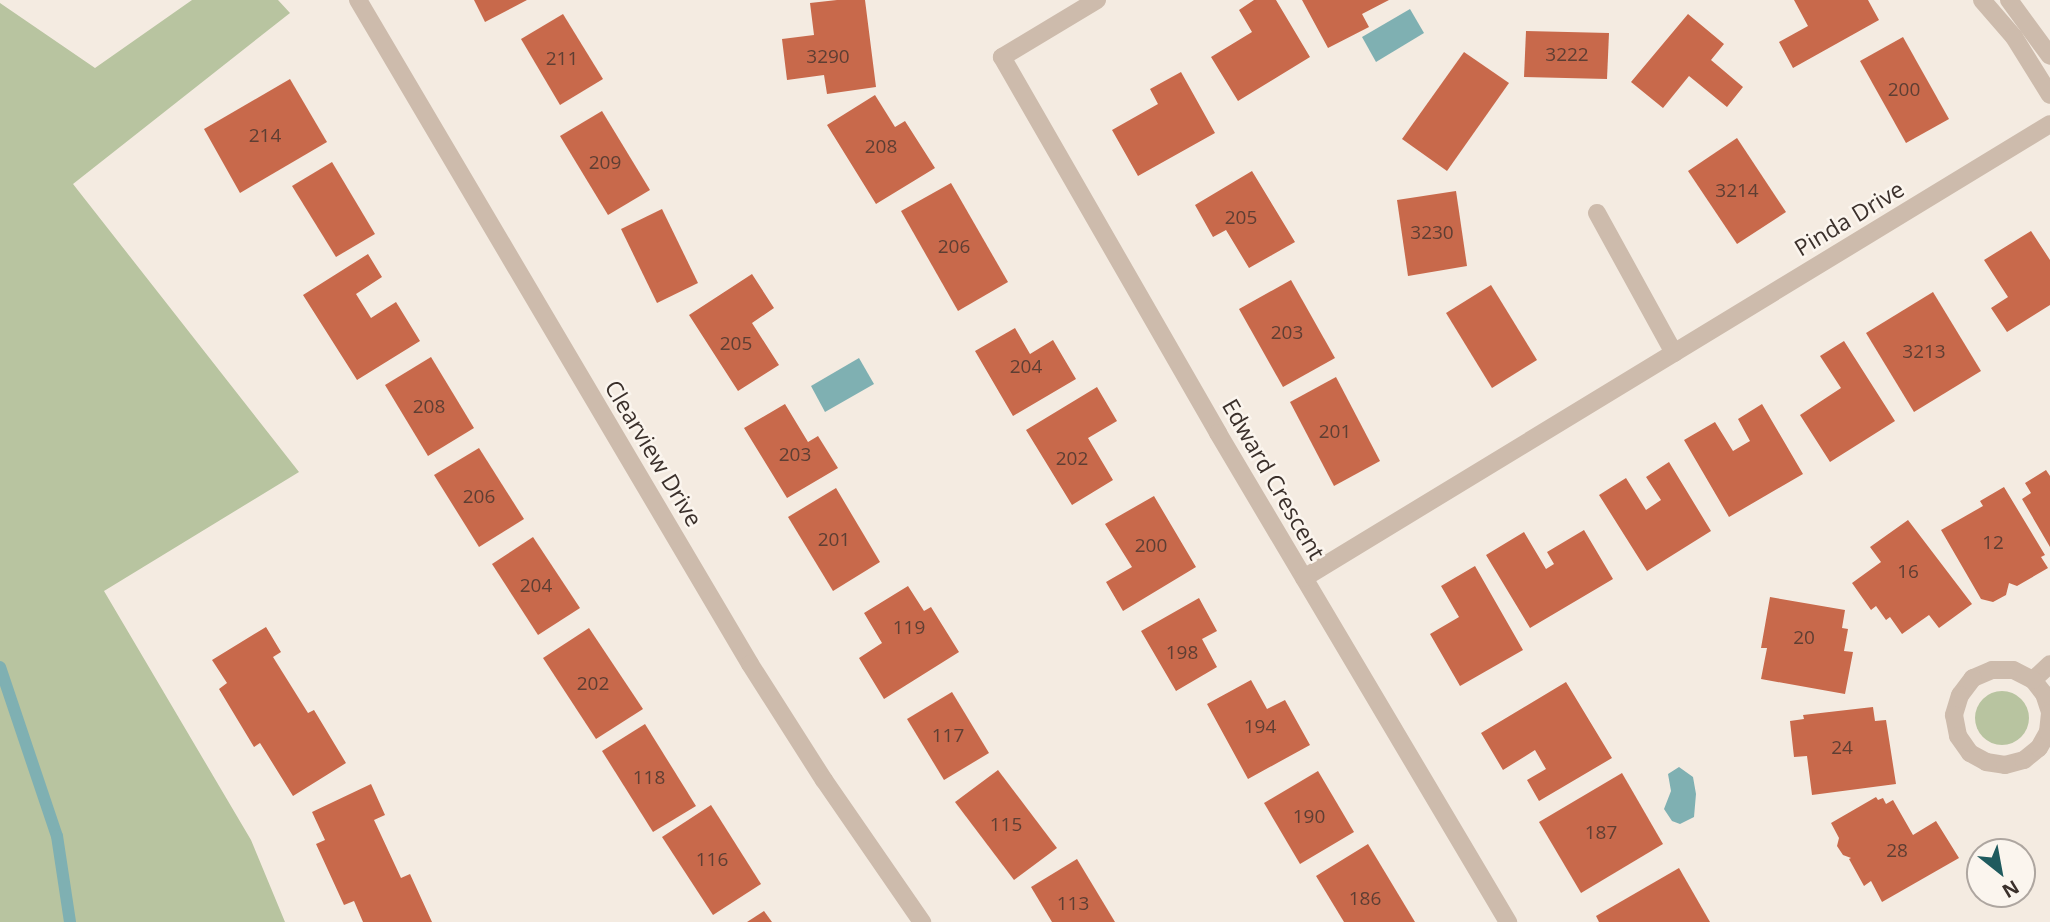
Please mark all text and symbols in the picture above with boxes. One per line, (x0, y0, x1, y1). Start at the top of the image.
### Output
house number: 3222 (1545, 44, 1589, 66)
house number: 3290 (806, 46, 850, 68)
house number: 211 (546, 48, 578, 70)
house number: 200 (1888, 79, 1920, 101)
house number: 214 (249, 125, 281, 147)
house number: 208 (865, 136, 897, 158)
house number: 209 (589, 152, 621, 174)
street label: Pinda Drive (1789, 175, 1909, 261)
house number: 3214 (1715, 180, 1759, 202)
house number: 205 (1225, 207, 1257, 229)
house number: 3230 (1410, 222, 1454, 244)
house number: 206 (938, 236, 970, 258)
house number: 203 (1271, 322, 1303, 344)
house number: 205 (720, 333, 752, 355)
house number: 3213 (1902, 341, 1946, 363)
house number: 204 (1010, 356, 1042, 378)
street label: Clearview Drive (600, 375, 708, 531)
street label: Edward Crescent (1217, 394, 1331, 564)
house number: 208 (413, 396, 445, 418)
house number: 201 (1319, 421, 1351, 443)
house number: 203 (779, 444, 811, 466)
house number: 202 (1056, 448, 1088, 470)
house number: 206 (463, 486, 495, 508)
house number: 201 (818, 529, 850, 551)
house number: 12 (1982, 532, 2004, 554)
house number: 200 (1135, 535, 1167, 557)
house number: 16 (1897, 561, 1919, 583)
house number: 204 (520, 575, 552, 597)
house number: 119 (893, 617, 925, 639)
house number: 20 (1793, 627, 1815, 649)
house number: 198 (1166, 642, 1198, 664)
house number: 202 (577, 673, 609, 695)
house number: 194 (1244, 716, 1276, 738)
house number: 117 (932, 725, 964, 747)
house number: 24 (1831, 737, 1853, 759)
house number: 118 (633, 767, 665, 789)
house number: 190 (1293, 806, 1325, 828)
house number: 115 (990, 814, 1022, 836)
house number: 187 (1585, 822, 1617, 844)
north arrow (1966, 838, 2036, 908)
house number: 28 (1886, 840, 1908, 862)
house number: 116 (696, 849, 728, 871)
text: N (1997, 874, 2024, 904)
house number: 186 (1349, 888, 1381, 910)
house number: 113 (1057, 893, 1089, 915)

